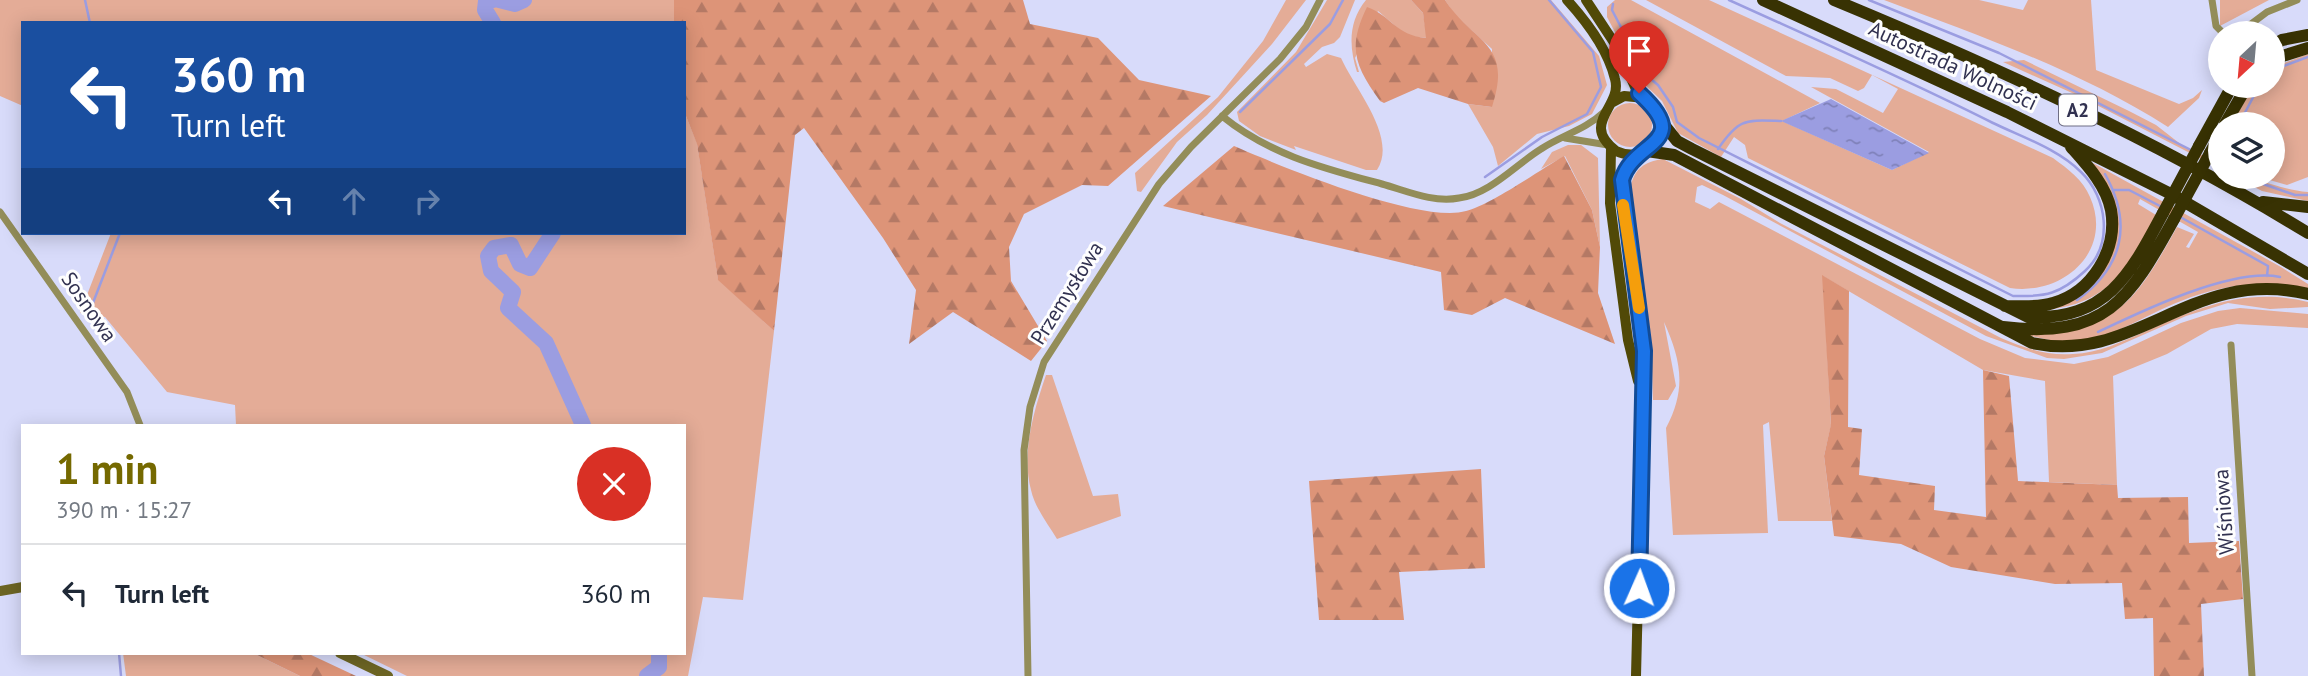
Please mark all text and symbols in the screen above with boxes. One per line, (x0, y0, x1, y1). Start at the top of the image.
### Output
street label: Autostrada Wolności (1865, 15, 2042, 116)
pin (1609, 21, 1669, 93)
north arrow (2208, 21, 2286, 98)
map controls (2208, 21, 2285, 189)
icon: arrive (1620, 32, 1658, 70)
text: 360 m (171, 42, 306, 106)
icon: left (56, 49, 147, 140)
road number: A2 (2059, 94, 2097, 125)
text: Turn left (171, 104, 286, 146)
button: layers (2208, 112, 2285, 189)
icon: left (262, 182, 300, 220)
icon: ahead (335, 182, 373, 220)
icon: right (408, 182, 446, 220)
street label: Przemysłowa (1024, 236, 1109, 349)
street label: Sosnowa (56, 266, 123, 347)
text: 1 min (56, 441, 158, 496)
button: close (577, 447, 651, 521)
street label: Wiśniowa (2207, 468, 2240, 556)
text: 390 m · 15:27 (56, 495, 192, 524)
position arrow (1602, 551, 1676, 625)
icon: left (56, 574, 94, 612)
text: Turn left (115, 577, 209, 610)
text: 360 m (580, 577, 651, 610)

